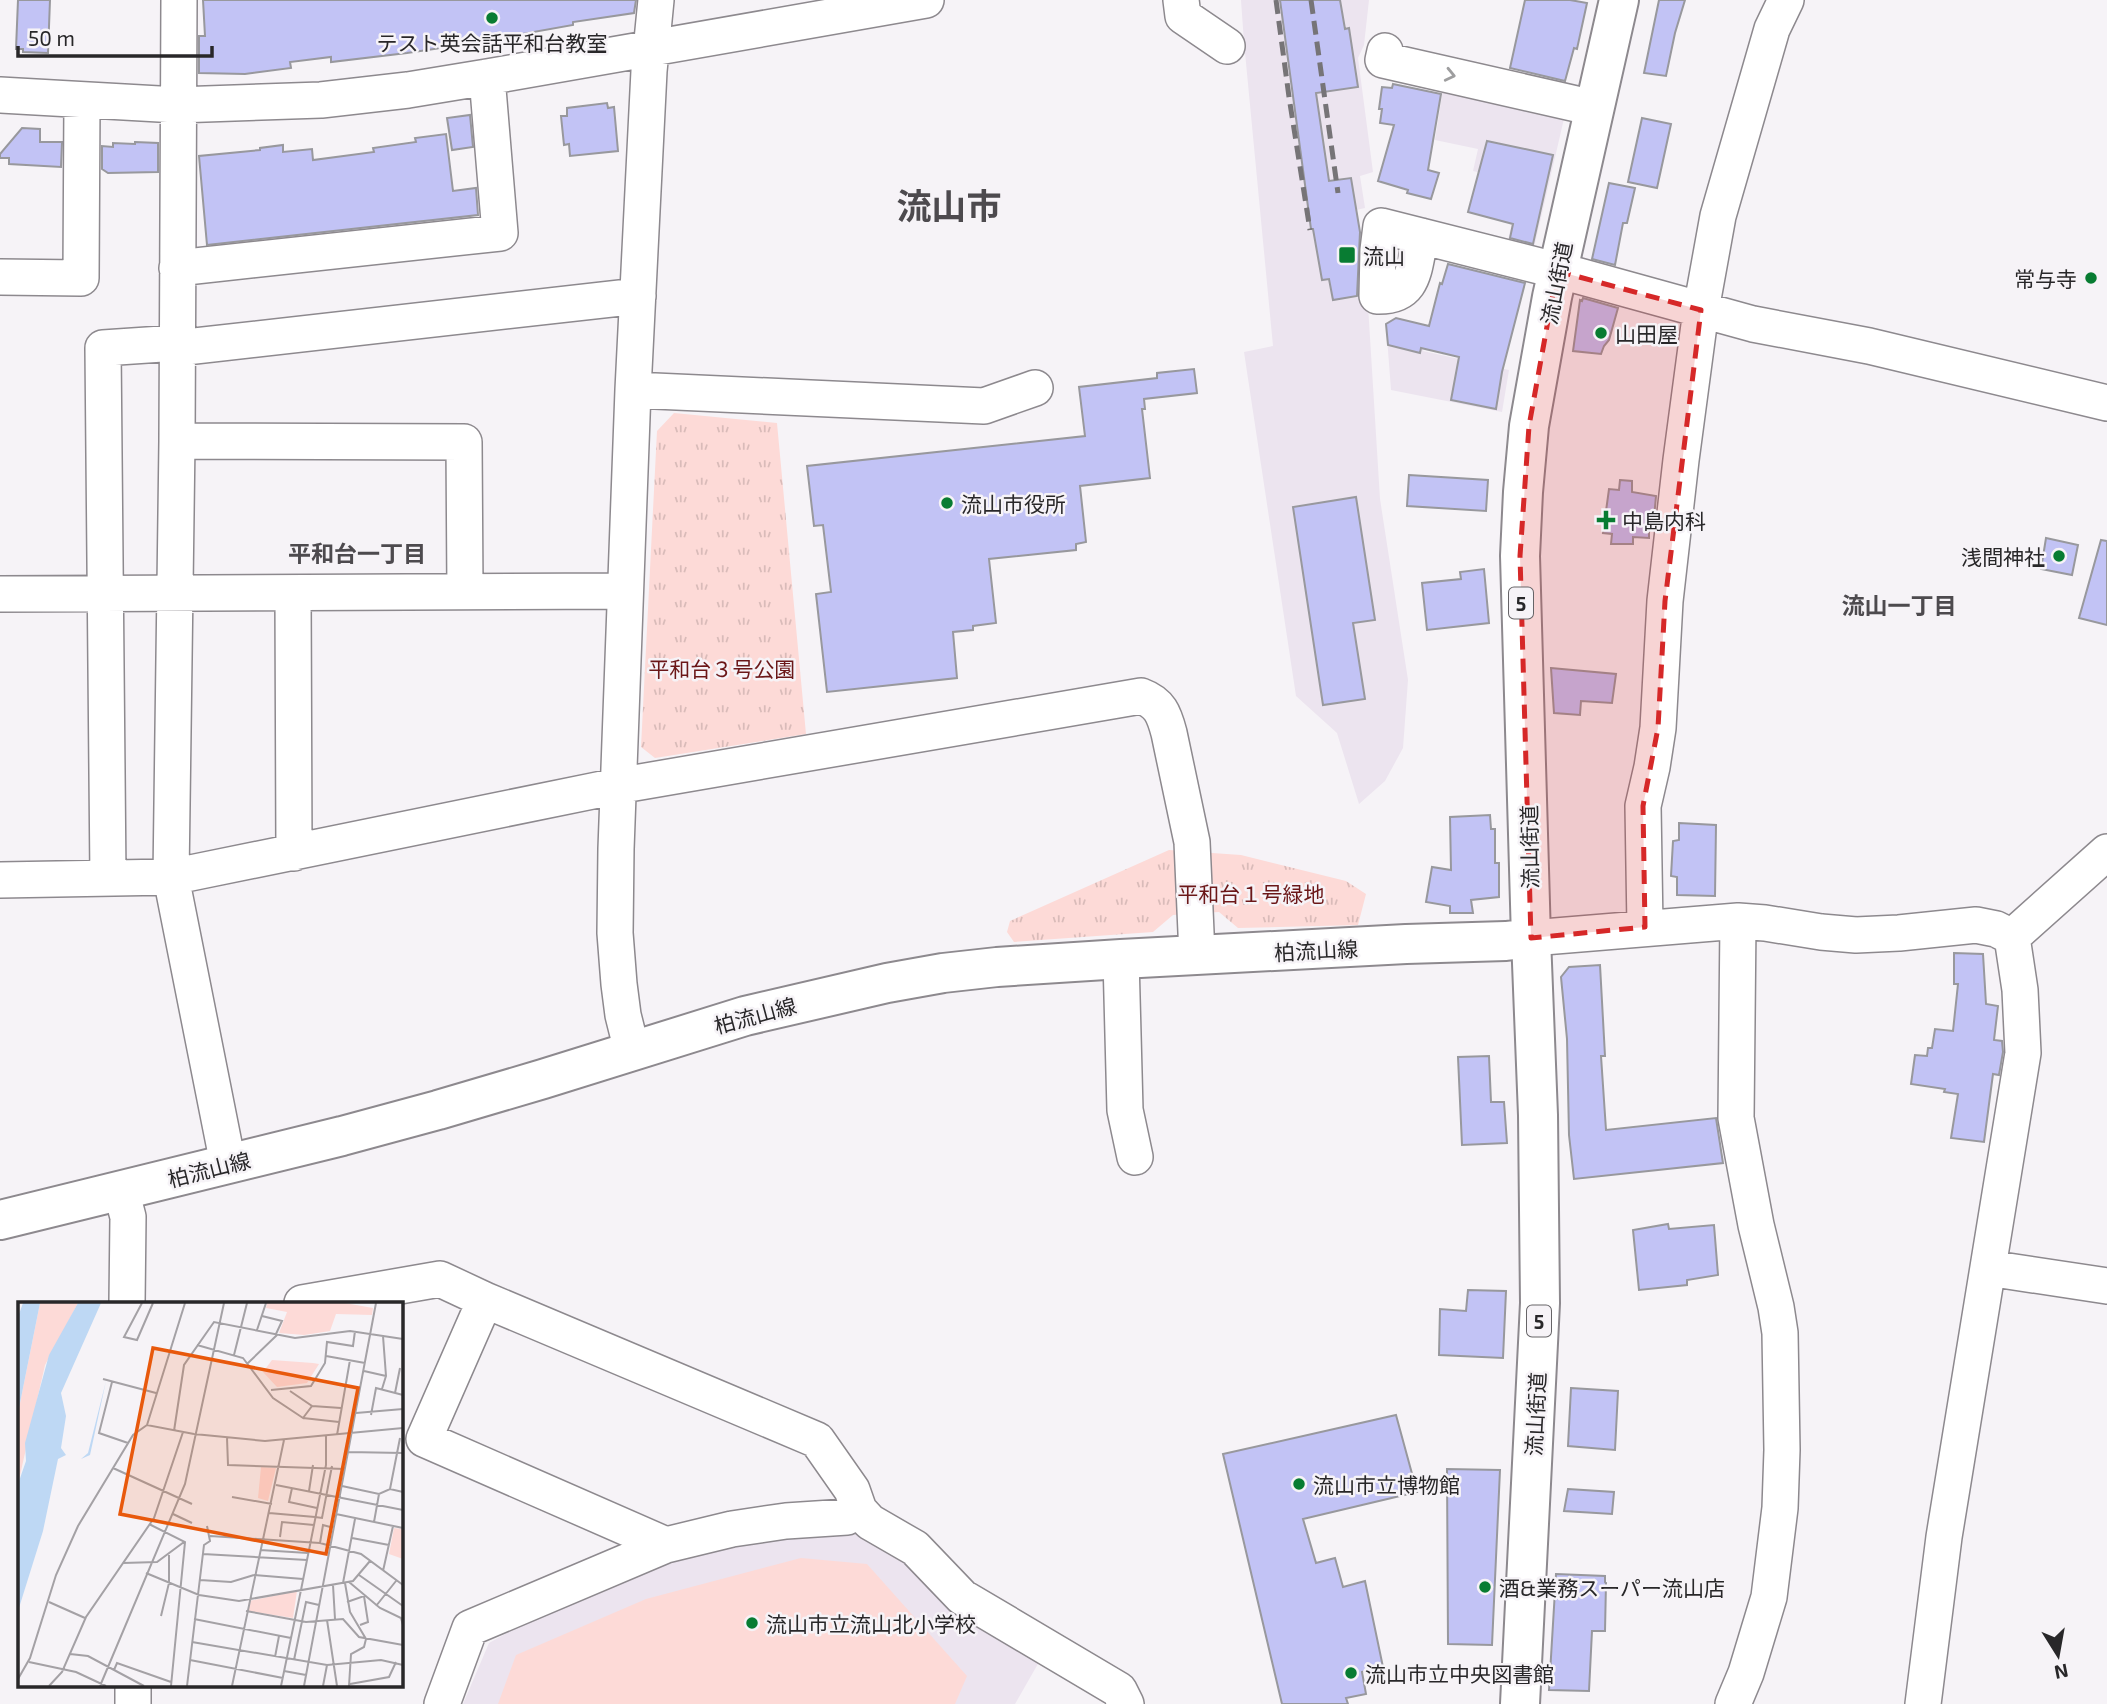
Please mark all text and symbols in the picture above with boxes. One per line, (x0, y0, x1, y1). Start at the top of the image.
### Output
marker: テスト英会話平和台教室 (484, 10, 500, 26)
scale bar (18, 14, 212, 58)
text: 50 m (28, 25, 75, 50)
place label: テスト英会話平和台教室 (377, 30, 608, 55)
one-way arrow (1444, 67, 1456, 81)
district label: 流山市 (896, 184, 1002, 226)
street label: 流山街道 (1536, 239, 1576, 327)
place label: 流山 (1363, 243, 1405, 268)
marker: 流山 (1337, 245, 1357, 265)
place label: 常与寺 (2014, 266, 2077, 291)
marker: 常与寺 (2083, 270, 2099, 286)
place label: 山田屋 (1615, 321, 1678, 346)
marker: 山田屋 (1593, 325, 1609, 341)
place label: 流山市役所 (961, 491, 1066, 516)
marker: 流山市役所 (939, 495, 955, 511)
place label: 中島内科 (1622, 508, 1706, 533)
marker: 中島内科 (1596, 510, 1616, 530)
district label: 平和台一丁目 (288, 539, 426, 567)
place label: 浅間神社 (1961, 544, 2045, 569)
marker: 浅間神社 (2051, 548, 2067, 564)
road number: 5 (1509, 588, 1533, 618)
district label: 流山一丁目 (1842, 591, 1957, 619)
park label: 平和台３号公園 (649, 656, 796, 681)
street label: 流山街道 (1516, 805, 1542, 889)
park label: 平和台１号緑地 (1178, 881, 1325, 906)
street label: 柏流山線 (1273, 935, 1359, 965)
street label: 柏流山線 (711, 992, 799, 1038)
street label: 柏流山線 (165, 1147, 253, 1191)
inset map (18, 1302, 402, 1686)
road number: 5 (1527, 1306, 1551, 1336)
street label: 流山街道 (1520, 1371, 1550, 1457)
place label: 流山市立博物館 (1313, 1472, 1460, 1497)
marker: 流山市立博物館 (1291, 1476, 1307, 1492)
place label: 酒&業務スーパー流山店 (1499, 1575, 1725, 1600)
marker: 酒&業務スーパー流山店 (1477, 1579, 1493, 1595)
place label: 流山市立流山北小学校 (766, 1611, 976, 1636)
marker: 流山市立流山北小学校 (744, 1615, 760, 1631)
north arrow (2023, 1620, 2093, 1690)
text: N (2052, 1660, 2070, 1685)
place label: 流山市立中央図書館 (1365, 1661, 1554, 1686)
marker: 流山市立中央図書館 (1343, 1665, 1359, 1681)

